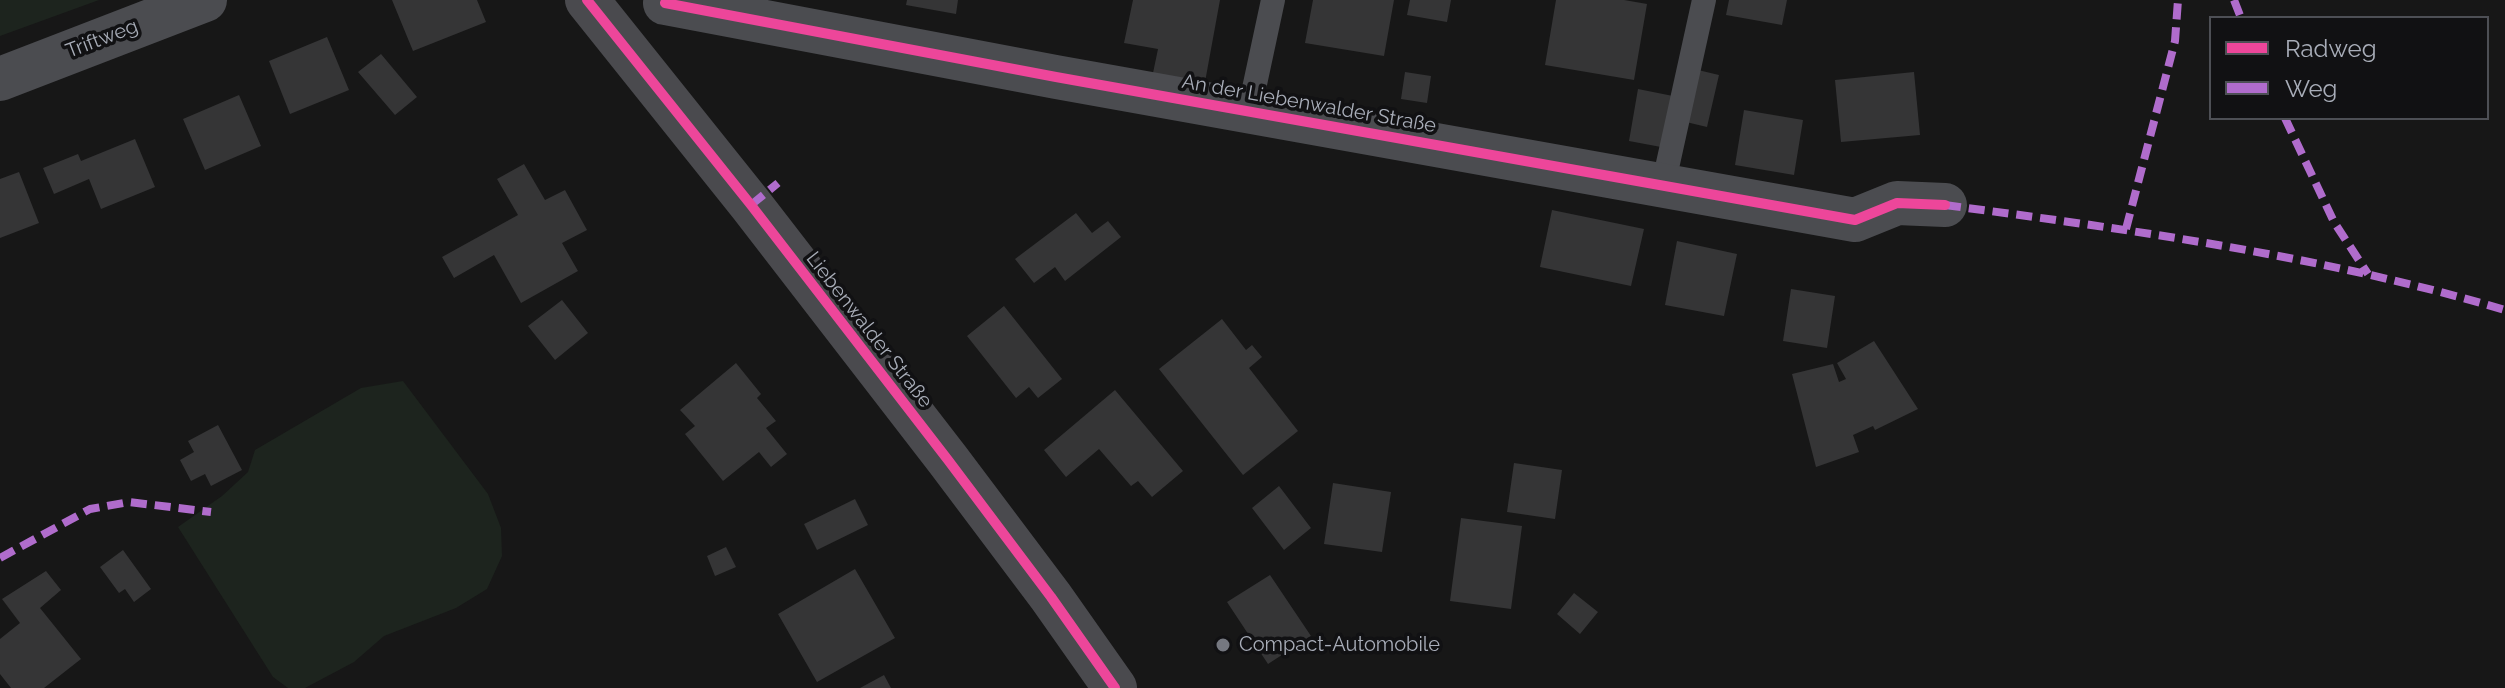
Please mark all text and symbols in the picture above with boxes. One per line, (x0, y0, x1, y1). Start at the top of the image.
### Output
street label: Triftweg (63, 14, 141, 64)
legend (2209, 16, 2489, 120)
text: Radweg (2285, 34, 2377, 63)
street label: An der Liebenwalder Straße (1180, 70, 1438, 138)
text: Weg (2285, 74, 2337, 103)
street label: Liebenwalder Straße (801, 247, 937, 413)
place label: Compact-Automobile (1239, 633, 1440, 657)
marker: Compact-Automobile (1214, 636, 1232, 654)

